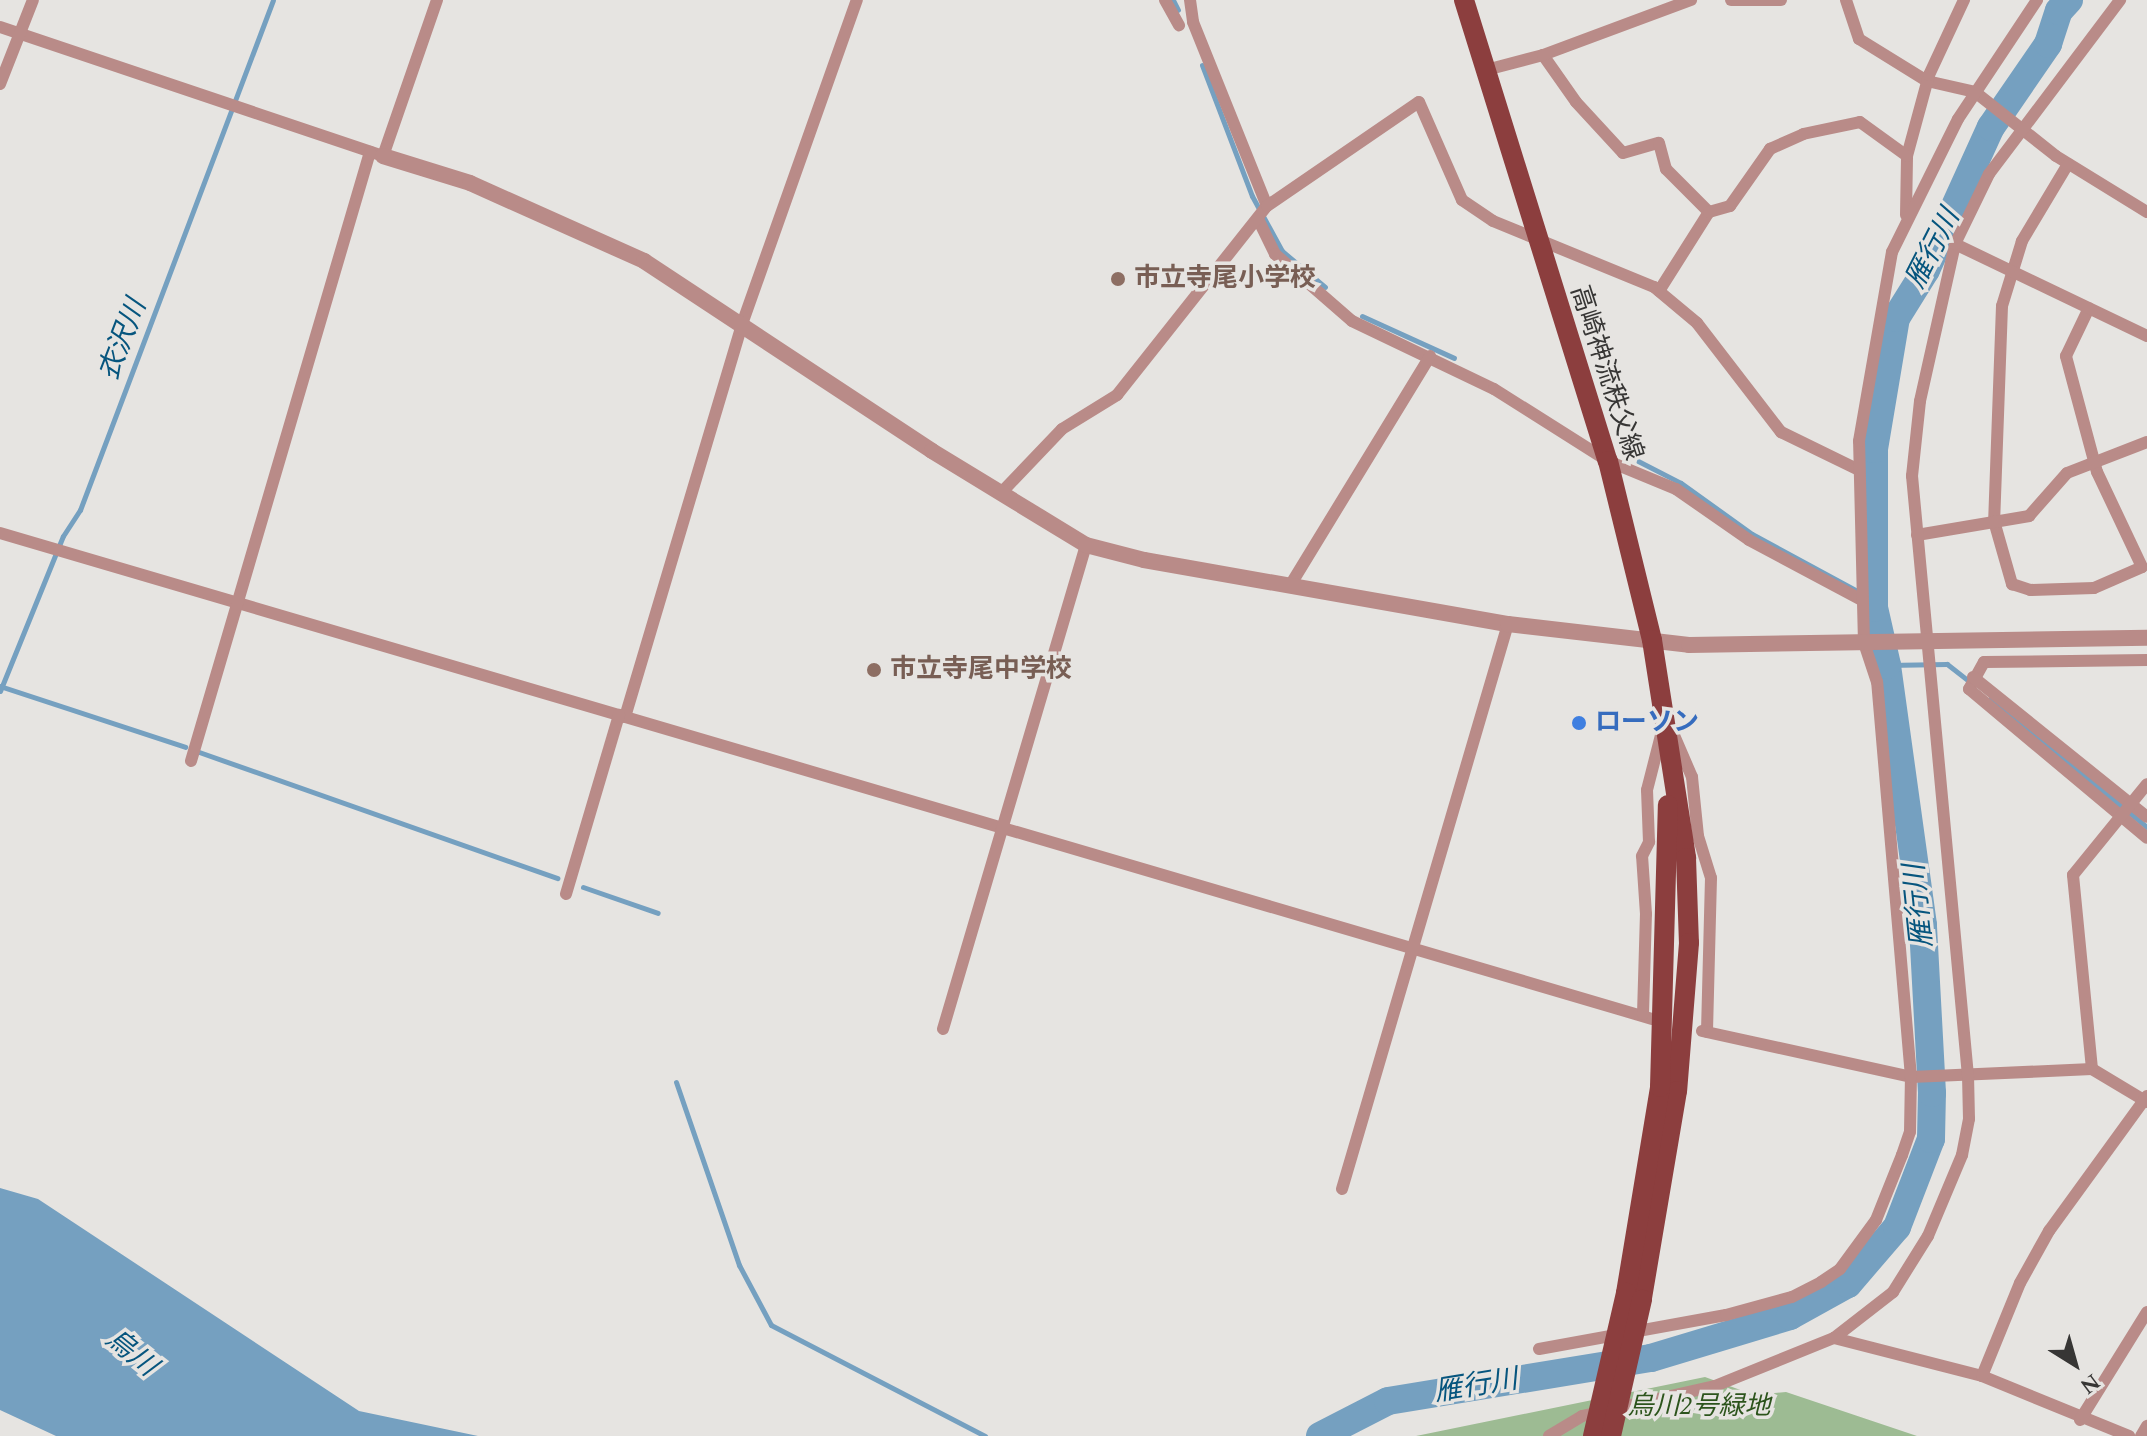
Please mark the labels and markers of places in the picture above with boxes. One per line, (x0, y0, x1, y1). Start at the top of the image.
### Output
place label: 市立寺尾小学校 (1134, 263, 1316, 295)
marker: 市立寺尾小学校 (1109, 270, 1127, 288)
place label: 市立寺尾中学校 (890, 654, 1072, 686)
marker: 市立寺尾中学校 (865, 661, 883, 679)
place label: ローソン (1595, 707, 1699, 739)
marker: ローソン (1570, 714, 1588, 732)

